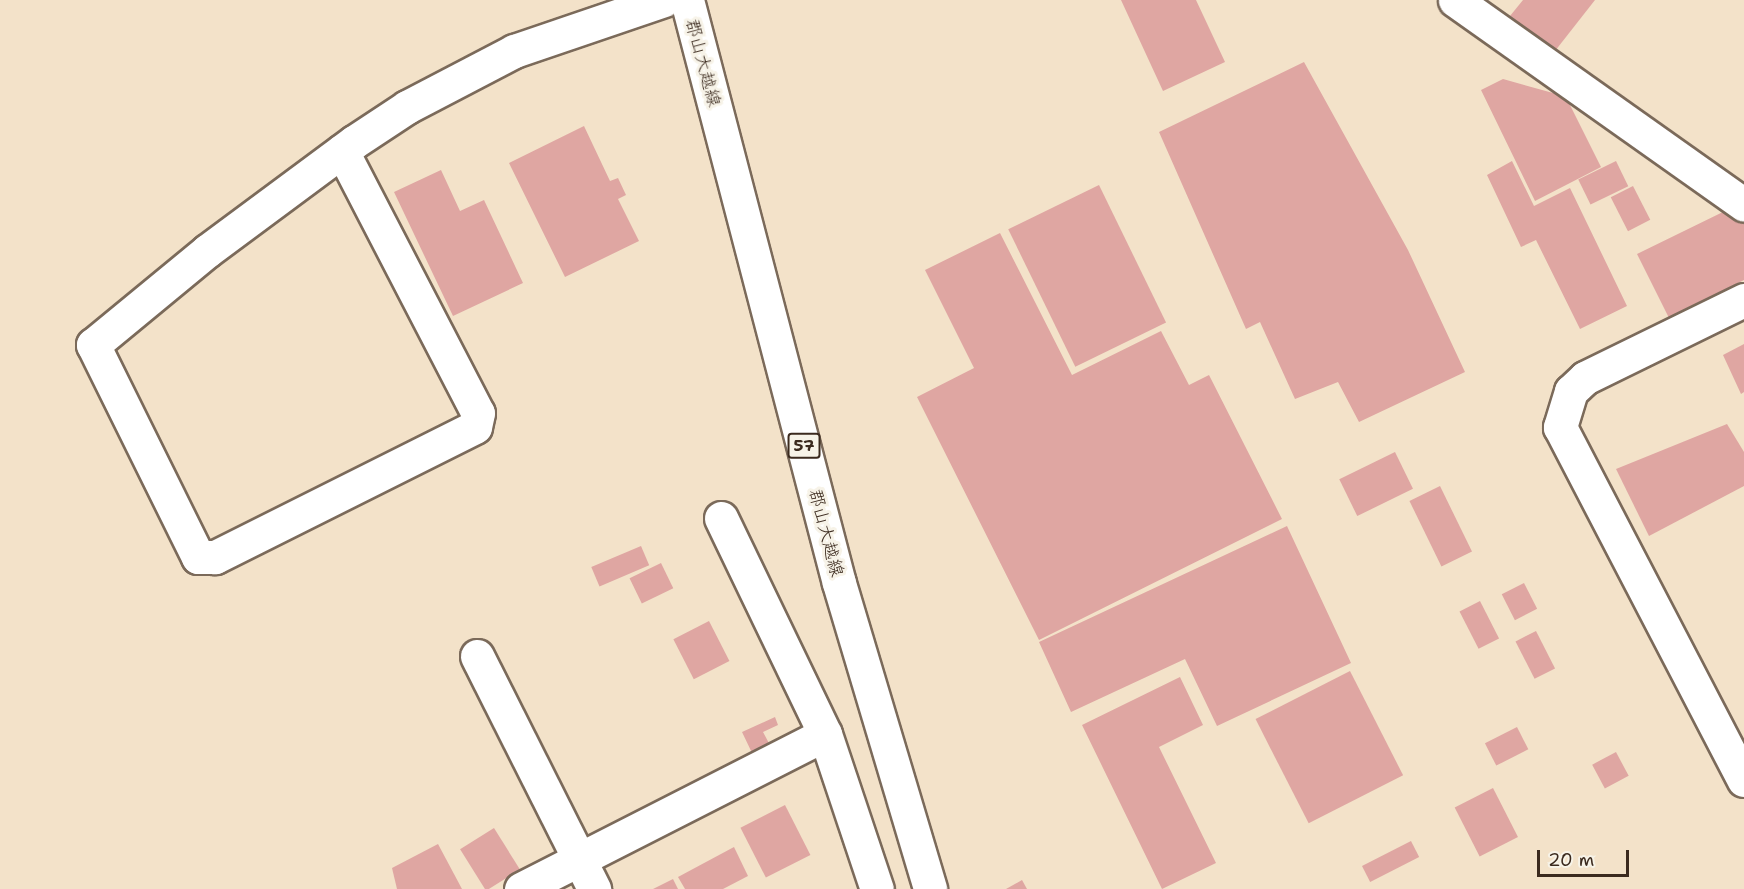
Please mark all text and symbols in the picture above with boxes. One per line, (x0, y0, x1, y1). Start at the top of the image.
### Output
street label: 郡山大越線 (681, 17, 725, 109)
road number: 57 (788, 433, 820, 459)
street label: 郡山大越線 (804, 487, 848, 579)
scale bar (1540, 838, 1632, 876)
text: 20 m (1548, 848, 1594, 872)

